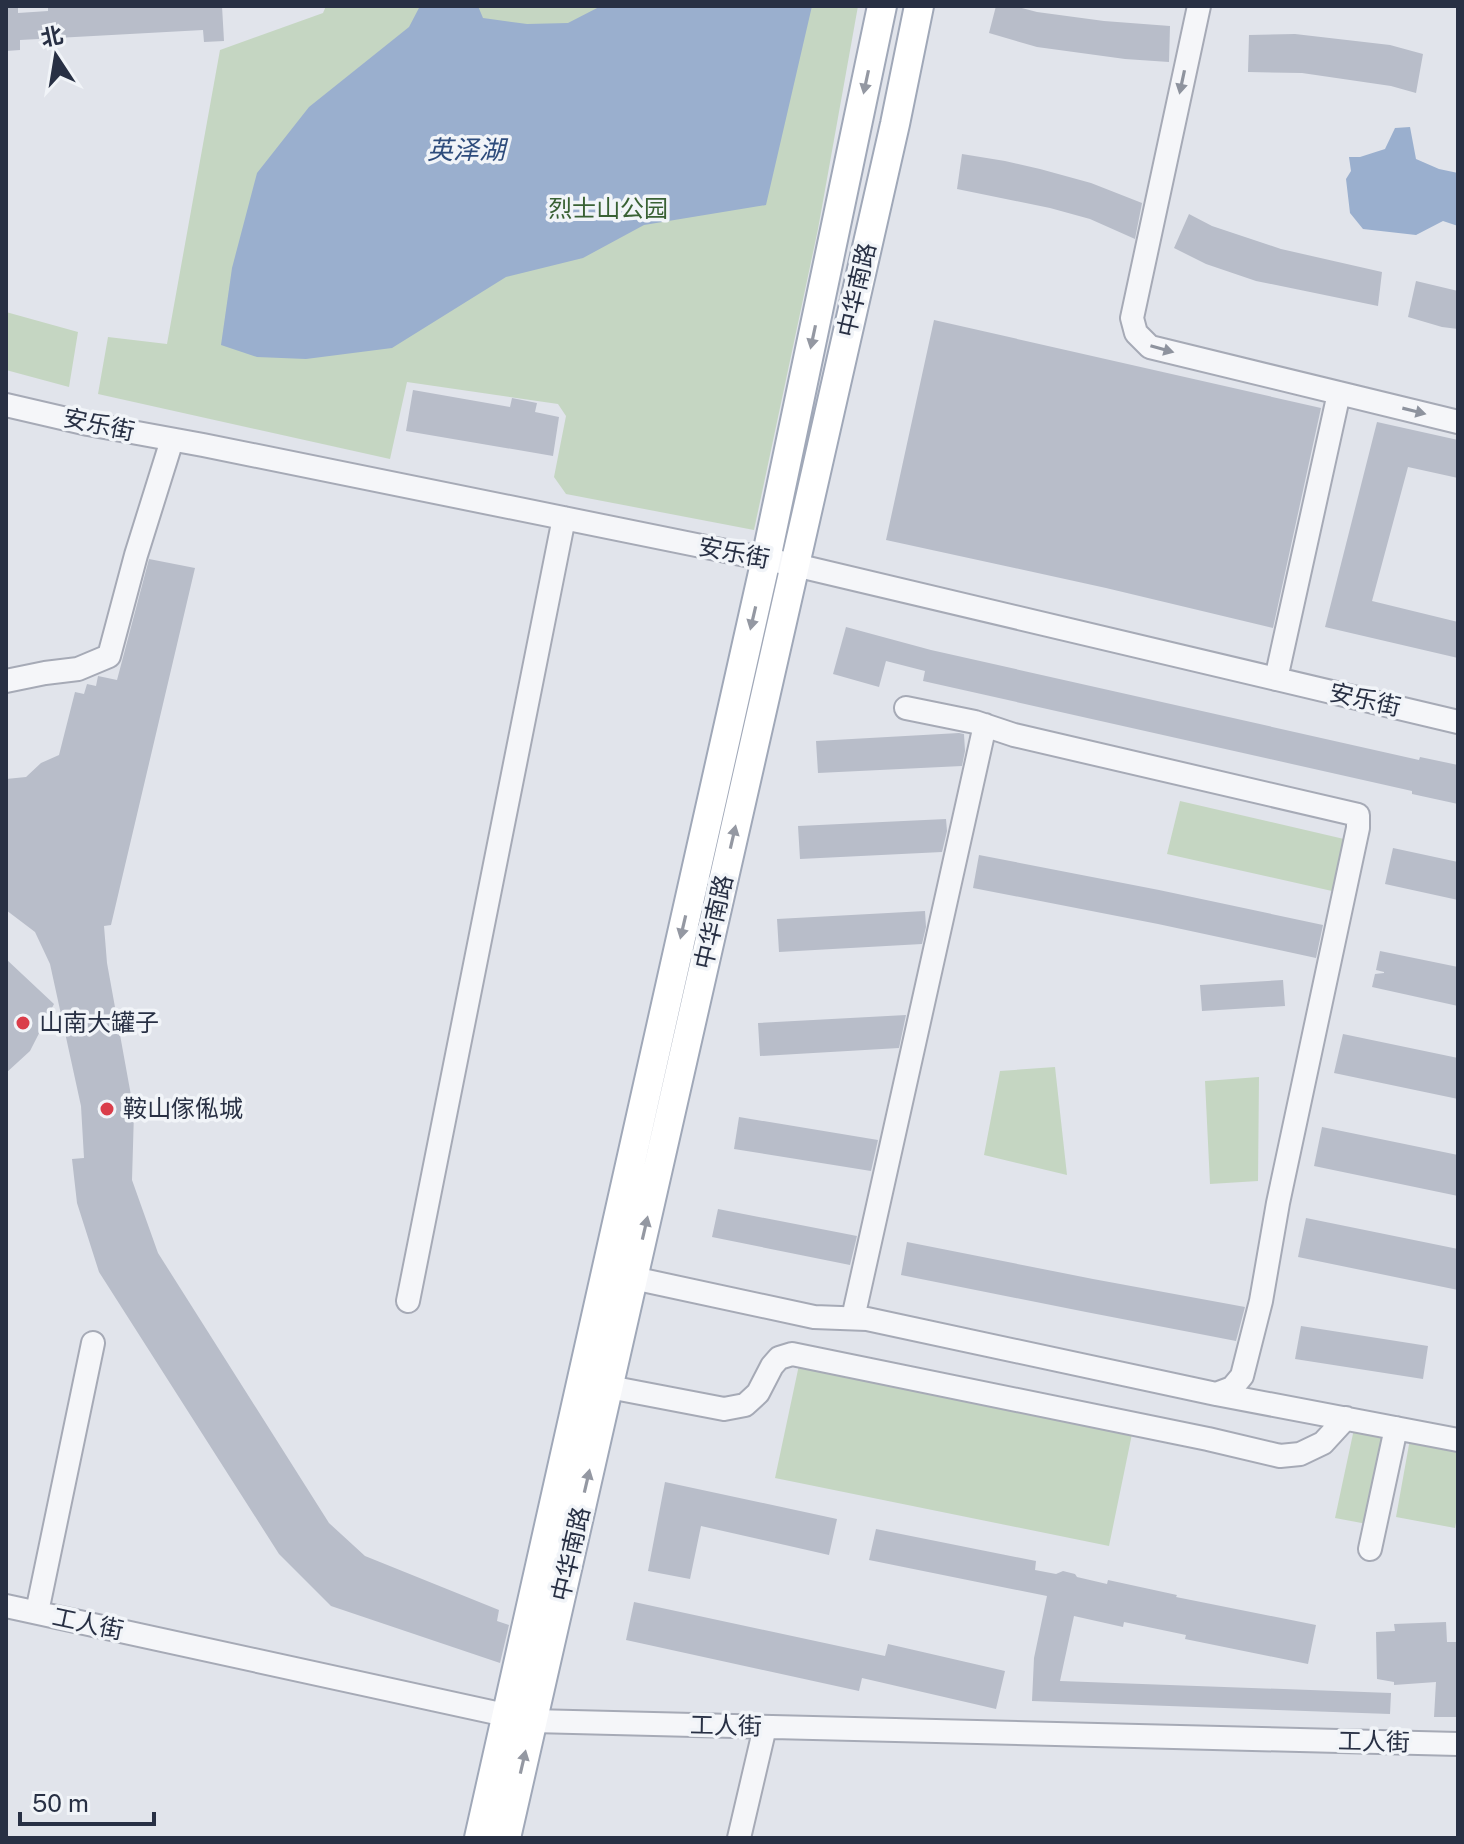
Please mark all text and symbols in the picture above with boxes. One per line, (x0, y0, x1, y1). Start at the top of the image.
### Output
north arrow (16, 16, 96, 96)
text: 北 (38, 21, 65, 51)
one-way arrow (859, 70, 872, 95)
one-way arrow (1175, 70, 1188, 95)
water label: 英泽湖 (427, 134, 509, 165)
park label: 烈士山公园 (548, 194, 668, 222)
street label: 中华南路 (832, 240, 880, 340)
one-way arrow (806, 324, 819, 349)
one-way arrow (1150, 343, 1174, 356)
street label: 安乐街 (61, 403, 137, 445)
one-way arrow (1402, 406, 1427, 418)
street label: 安乐街 (696, 531, 772, 573)
one-way arrow (746, 606, 759, 631)
street label: 安乐街 (1327, 677, 1403, 721)
one-way arrow (727, 825, 740, 850)
street label: 中华南路 (689, 872, 737, 972)
one-way arrow (676, 914, 689, 939)
place label: 山南大罐子 (39, 1008, 159, 1036)
marker: 山南大罐子 (14, 1014, 32, 1032)
place label: 鞍山傢俬城 (123, 1094, 243, 1122)
marker: 鞍山傢俬城 (98, 1100, 116, 1118)
one-way arrow (639, 1215, 651, 1240)
one-way arrow (581, 1469, 594, 1494)
street label: 中华南路 (546, 1504, 594, 1604)
street label: 工人街 (50, 1602, 126, 1644)
street label: 工人街 (690, 1710, 762, 1740)
street label: 工人街 (1338, 1726, 1410, 1756)
one-way arrow (517, 1749, 530, 1774)
scale bar (20, 1776, 154, 1826)
text: 50 m (32, 1789, 89, 1817)

